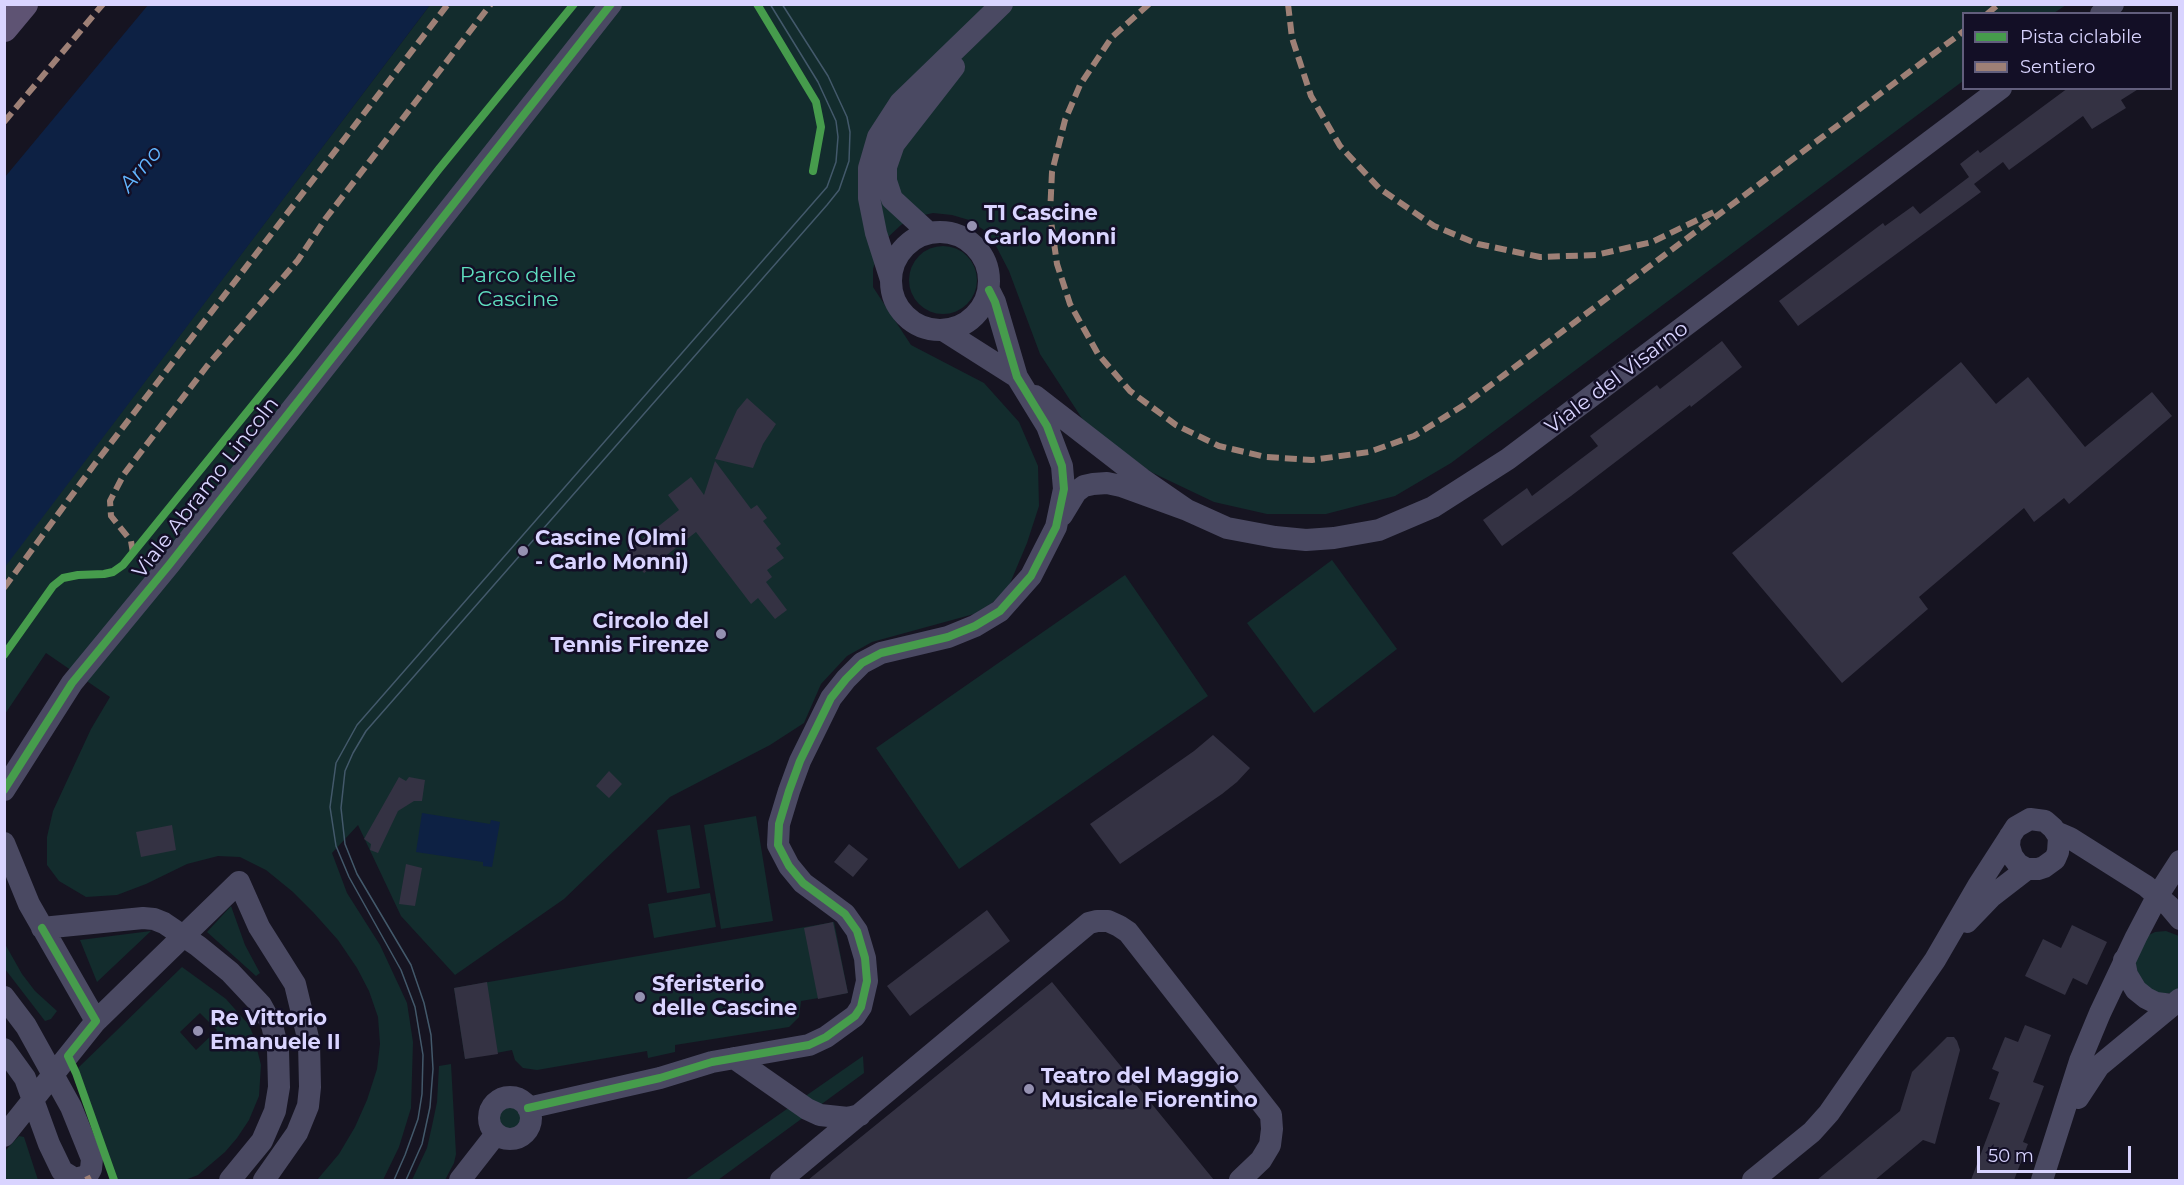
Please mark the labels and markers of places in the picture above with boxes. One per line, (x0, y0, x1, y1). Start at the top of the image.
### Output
place label: T1 Cascine Carlo Monni (984, 201, 1116, 251)
marker: T1 Cascine Carlo Monni (965, 219, 979, 233)
place label: Cascine (Olmi - Carlo Monni) (535, 526, 689, 576)
marker: Cascine (Olmi - Carlo Monni) (516, 544, 530, 558)
place label: Circolo del Tennis Firenze (551, 609, 709, 659)
marker: Circolo del Tennis Firenze (714, 627, 728, 641)
place label: Sferisterio delle Cascine (652, 972, 797, 1022)
marker: Sferisterio delle Cascine (633, 990, 647, 1004)
place label: Re Vittorio Emanuele II (210, 1006, 341, 1056)
marker: Re Vittorio Emanuele II (191, 1024, 205, 1038)
place label: Teatro del Maggio Musicale Fiorentino (1041, 1064, 1258, 1114)
marker: Teatro del Maggio Musicale Fiorentino (1022, 1082, 1036, 1096)

